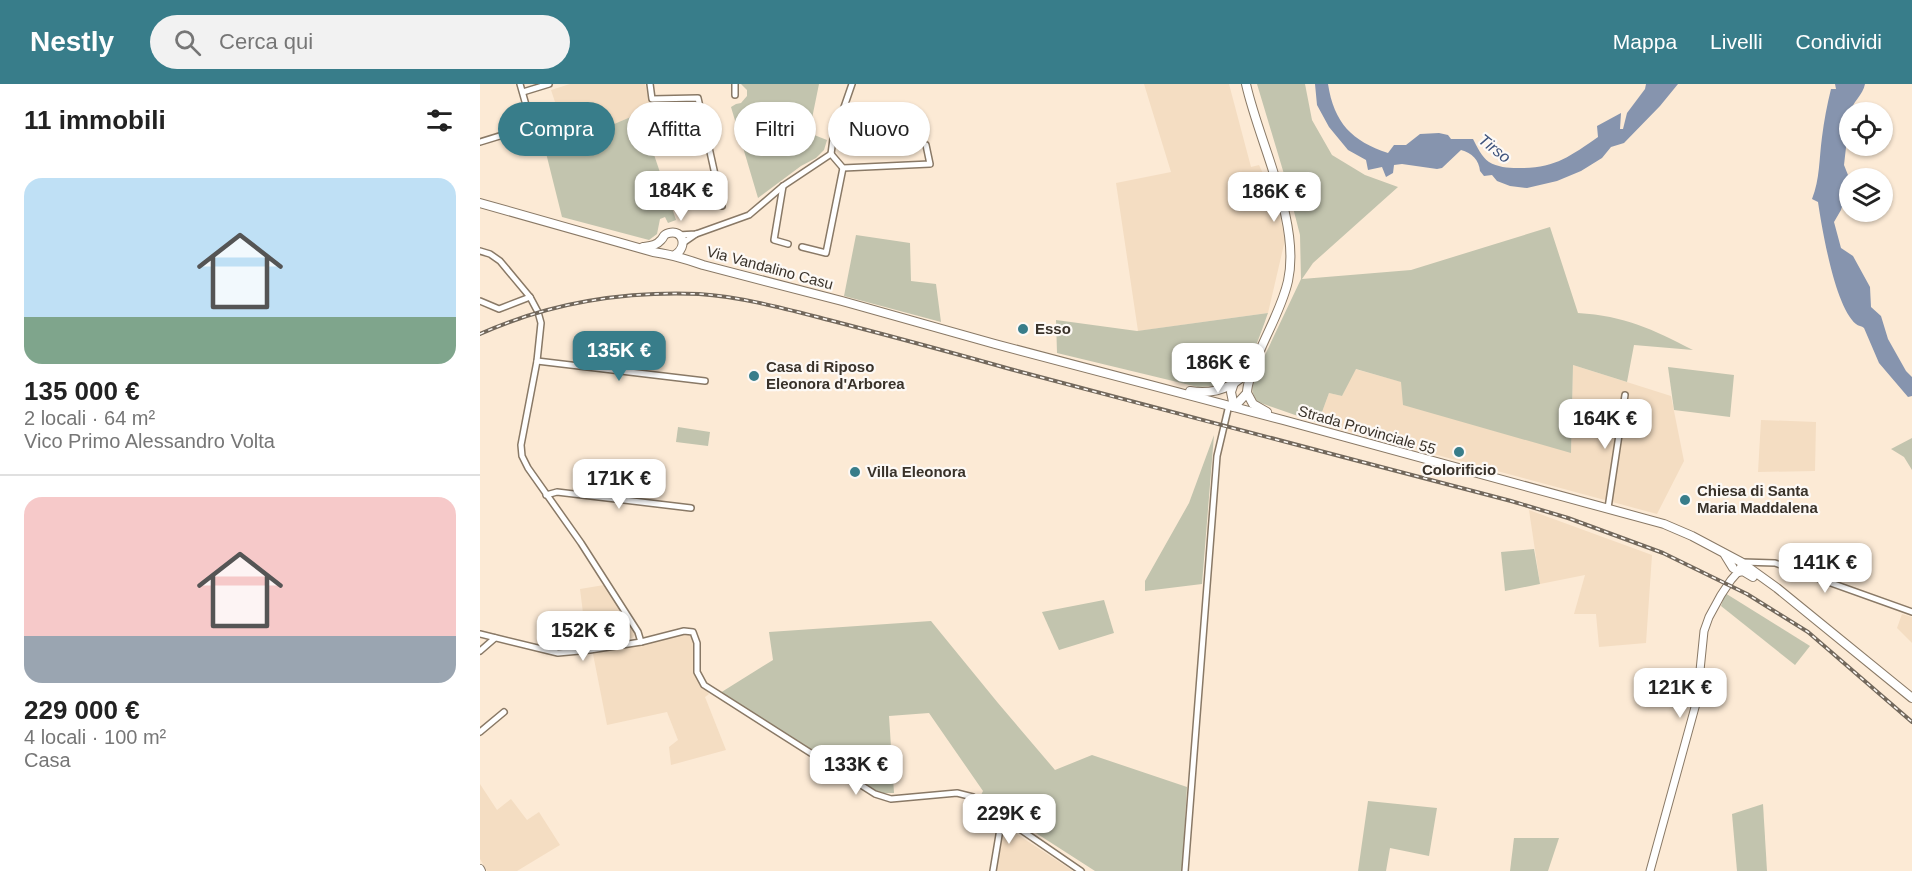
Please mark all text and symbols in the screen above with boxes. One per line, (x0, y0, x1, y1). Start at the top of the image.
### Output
search box (150, 15, 570, 69)
text: Nestly (30, 26, 114, 57)
icon: search (171, 26, 204, 59)
text: Cerca qui (219, 29, 313, 54)
text: Mappa (1613, 30, 1677, 53)
text: Livelli (1710, 30, 1763, 53)
text: Condividi (1796, 30, 1882, 53)
chip: Compra (498, 102, 615, 156)
chip: Affitta (627, 102, 722, 156)
chip: Filtri (734, 102, 816, 156)
chip: Nuovo (828, 102, 930, 156)
map controls (1839, 102, 1893, 222)
button: locate (1839, 102, 1893, 156)
icon: filters (423, 104, 456, 137)
text: 11 immobili (24, 105, 166, 135)
water label: Tirso (1476, 131, 1514, 166)
button: layers (1839, 168, 1893, 222)
pin: 184K € (632, 171, 730, 222)
pin: 186K € (1225, 172, 1323, 223)
text: 184K € (649, 179, 713, 201)
text: 186K € (1242, 180, 1306, 202)
icon: home (186, 217, 294, 325)
street label: Via Vandalino Casu (705, 242, 835, 293)
place label: Esso (1035, 320, 1071, 337)
marker: Esso (1016, 322, 1030, 336)
pin: 135K € (570, 331, 668, 382)
text: 135K € (587, 339, 651, 361)
pin: 186K € (1169, 343, 1267, 394)
text: 186K € (1186, 351, 1250, 373)
place label: Casa di Riposo Eleonora d'Arborea (766, 358, 905, 392)
marker: Casa di Riposo Eleonora d'Arborea (747, 369, 761, 383)
text: 135 000 € (24, 376, 140, 406)
pin: 164K € (1556, 399, 1654, 450)
street label: Strada Provinciale 55 (1296, 402, 1438, 457)
text: 2 locali · 64 m² (24, 407, 155, 429)
text: 164K € (1573, 407, 1637, 429)
text: Vico Primo Alessandro Volta (24, 430, 275, 452)
marker: Colorificio (1452, 445, 1466, 459)
pin: 171K € (570, 459, 668, 510)
place label: Colorificio (1422, 461, 1496, 478)
place label: Villa Eleonora (867, 463, 967, 480)
marker: Villa Eleonora (848, 465, 862, 479)
text: 171K € (587, 467, 651, 489)
place label: Chiesa di Santa Maria Maddalena (1697, 482, 1819, 516)
marker: Chiesa di Santa Maria Maddalena (1678, 493, 1692, 507)
icon: home (186, 536, 294, 644)
pin: 141K € (1776, 543, 1874, 594)
text: 141K € (1793, 551, 1857, 573)
pin: 152K € (534, 611, 632, 662)
text: 152K € (551, 619, 615, 641)
pin: 121K € (1631, 668, 1729, 719)
text: 121K € (1648, 676, 1712, 698)
text: 229 000 € (24, 695, 140, 725)
text: 4 locali · 100 m² (24, 726, 166, 748)
pin: 133K € (807, 745, 905, 796)
text: Casa (24, 749, 71, 771)
text: 133K € (824, 753, 888, 775)
pin: 229K € (960, 794, 1058, 845)
text: 229K € (977, 802, 1041, 824)

